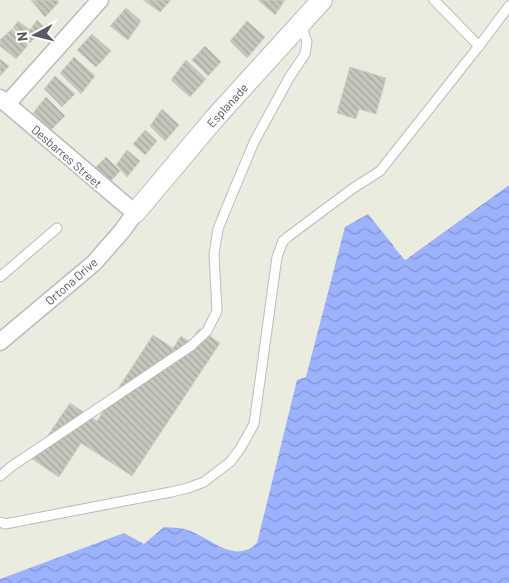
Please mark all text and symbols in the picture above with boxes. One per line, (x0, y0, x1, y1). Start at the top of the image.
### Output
north arrow (10, 10, 60, 60)
text: N (13, 31, 31, 42)
street label: Esplanade (204, 80, 250, 130)
street label: Desbarres Street (29, 122, 105, 190)
street label: Ortona Drive (42, 255, 100, 307)

